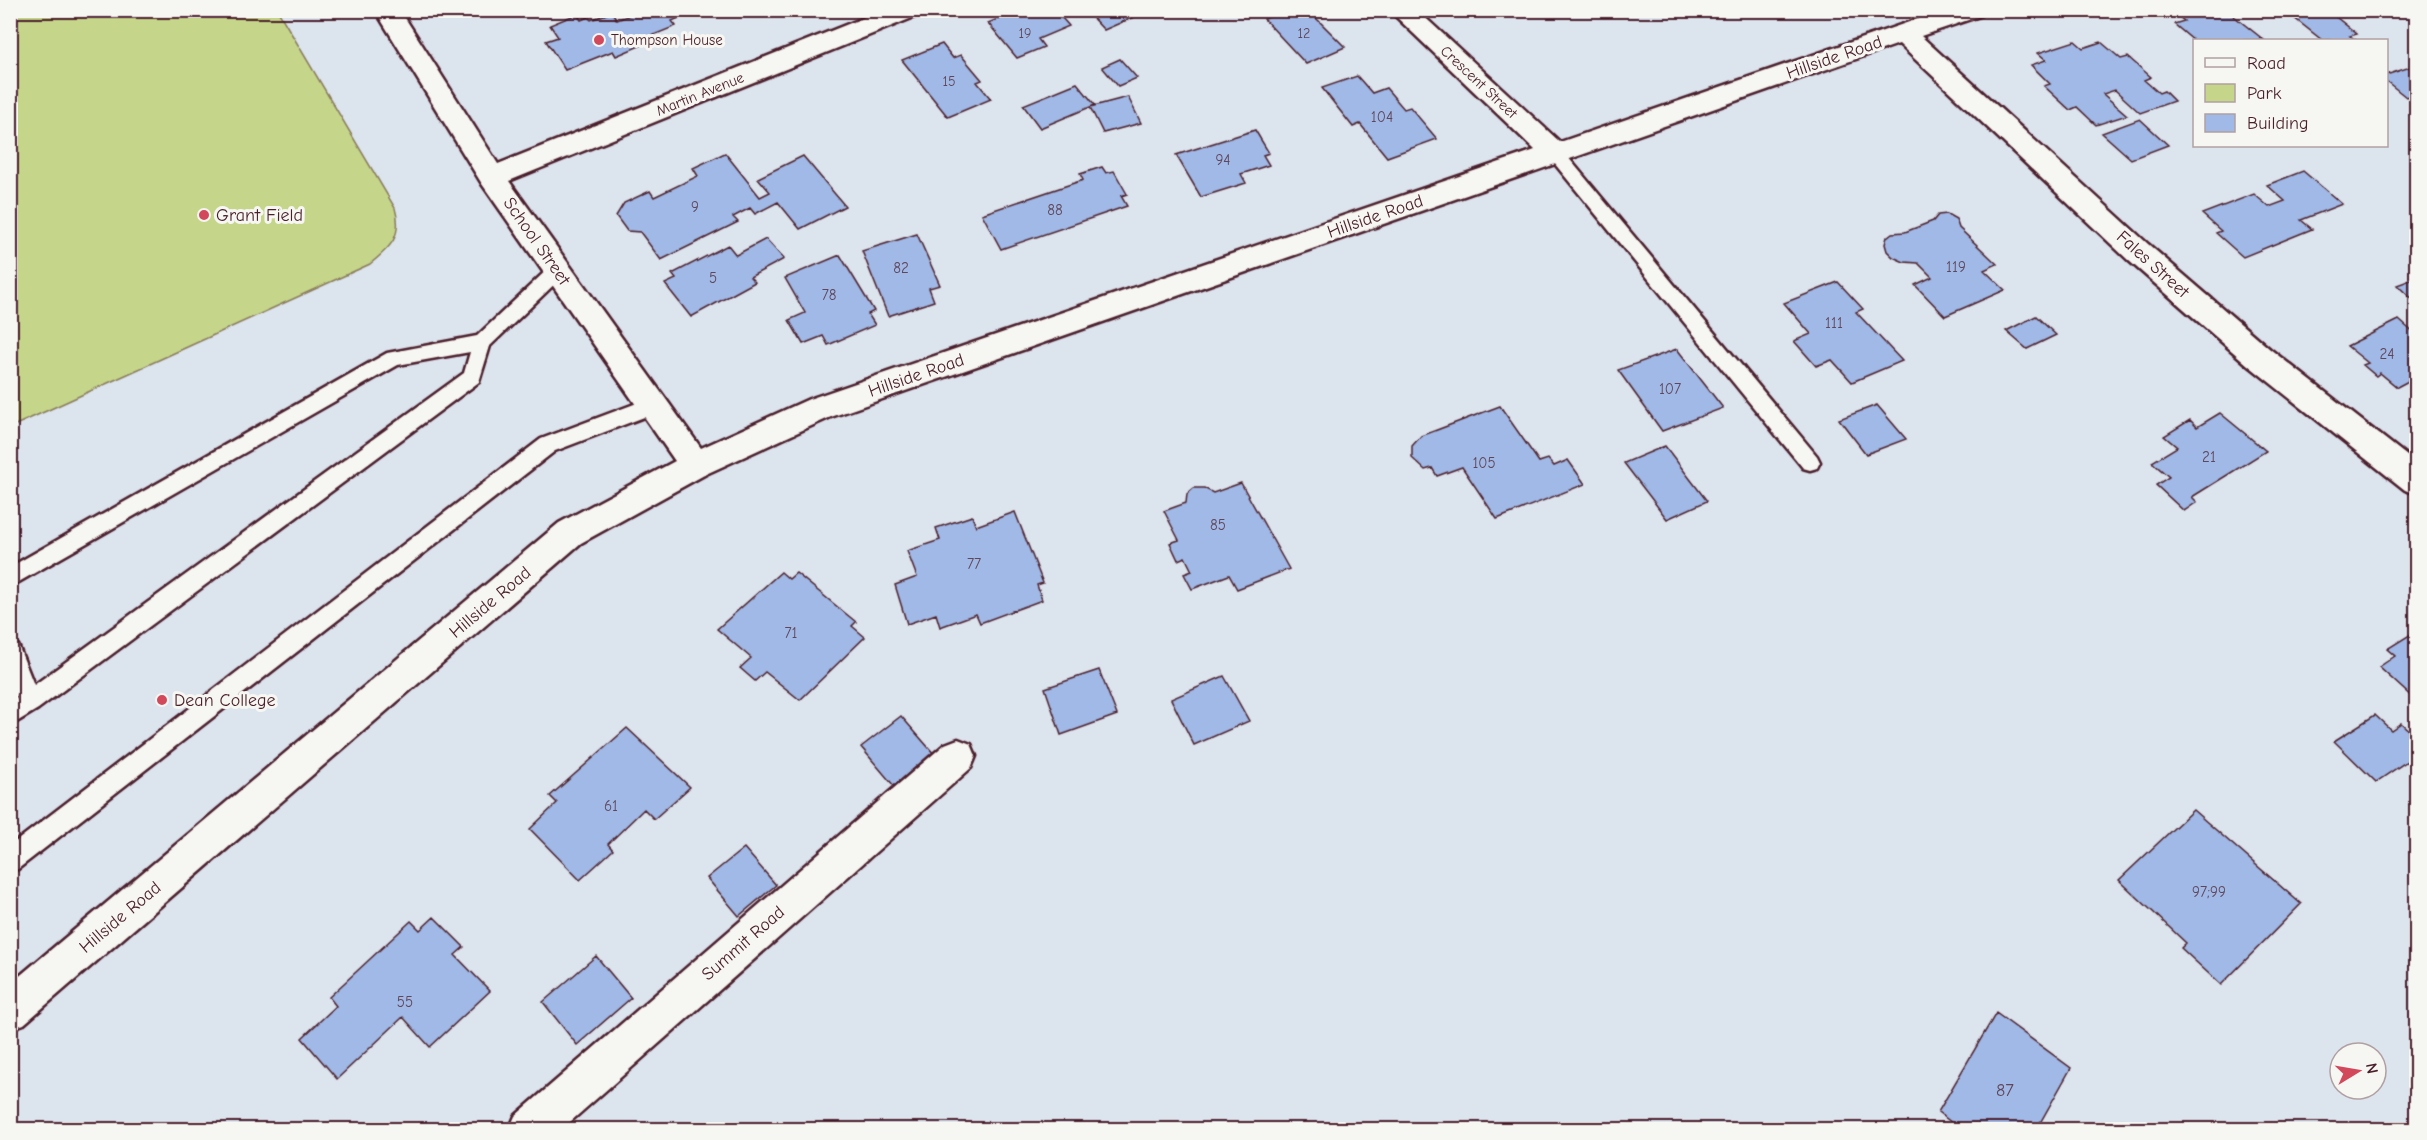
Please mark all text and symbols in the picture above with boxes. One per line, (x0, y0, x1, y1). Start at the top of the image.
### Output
house number: 19 (1019, 25, 1031, 42)
house number: 12 (1298, 25, 1310, 42)
place label: Thompson House (611, 31, 723, 49)
street label: Hillside Road (1783, 31, 1885, 84)
marker: Thompson House (592, 33, 606, 47)
legend (2193, 39, 2388, 147)
street label: Crescent Street (1437, 42, 1522, 123)
text: Road (2247, 53, 2286, 74)
street label: Martin Avenue (654, 68, 747, 120)
house number: 15 (942, 73, 956, 90)
text: Park (2247, 83, 2282, 104)
house number: 104 (1371, 108, 1393, 126)
text: Building (2247, 113, 2309, 134)
house number: 94 (1215, 151, 1231, 169)
street label: Hillside Road (1324, 190, 1426, 243)
street label: School Street (499, 193, 575, 290)
house number: 9 (691, 198, 699, 216)
house number: 88 (1047, 201, 1063, 219)
place label: Grant Field (216, 205, 303, 226)
marker: Grant Field (197, 208, 211, 222)
street label: Fales Street (2112, 226, 2194, 303)
house number: 119 (1946, 258, 1966, 276)
house number: 82 (893, 259, 909, 277)
house number: 5 (709, 269, 717, 287)
house number: 78 (822, 286, 836, 304)
house number: 111 (1825, 314, 1843, 332)
house number: 24 (2379, 345, 2395, 363)
street label: Hillside Road (865, 349, 967, 402)
house number: 107 (1659, 380, 1681, 398)
house number: 21 (2202, 448, 2216, 466)
house number: 105 (1472, 454, 1496, 472)
house number: 85 (1210, 516, 1226, 534)
house number: 77 (967, 555, 981, 573)
street label: Hillside Road (445, 562, 535, 643)
house number: 71 (784, 624, 798, 642)
place label: Dean College (174, 690, 276, 711)
marker: Dean College (155, 693, 169, 707)
house number: 61 (604, 797, 618, 815)
street label: Hillside Road (75, 877, 165, 958)
house number: 97;99 (2192, 883, 2226, 901)
street label: Summit Road (698, 902, 789, 985)
house number: 55 (397, 993, 413, 1011)
north arrow (2328, 1041, 2388, 1101)
text: N (2362, 1061, 2382, 1075)
house number: 87 (1996, 1080, 2014, 1101)

